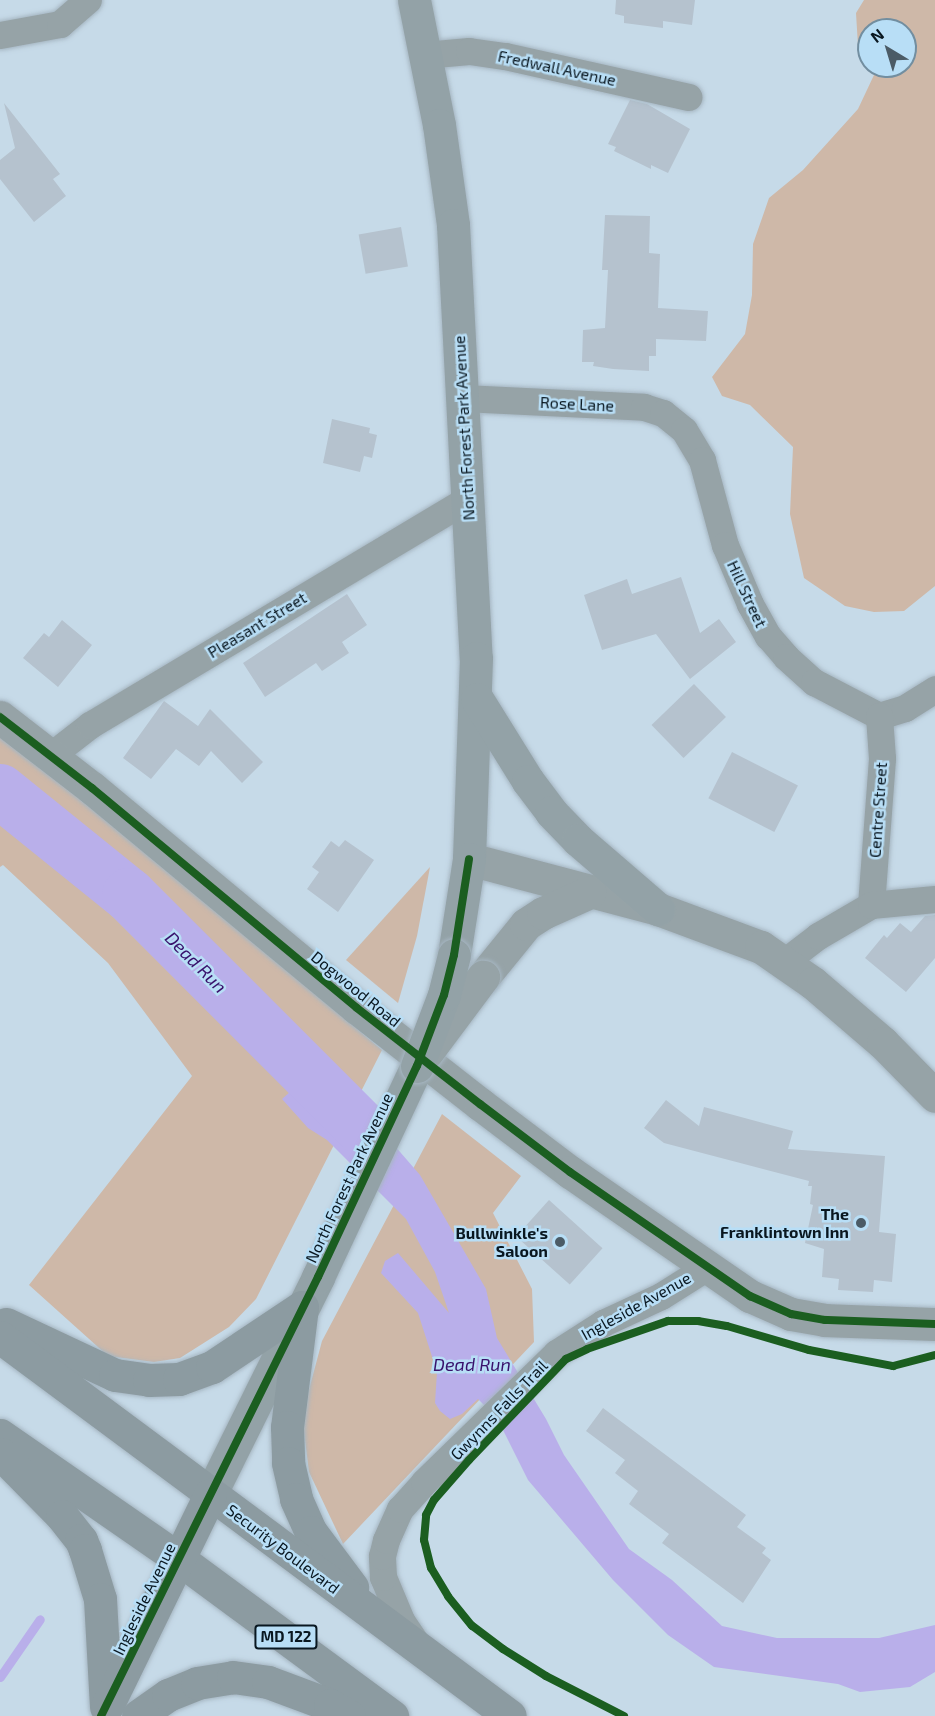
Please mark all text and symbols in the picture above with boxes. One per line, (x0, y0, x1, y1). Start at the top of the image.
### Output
north arrow (857, 18, 917, 78)
text: N (866, 24, 887, 46)
street label: Fredwall Avenue (496, 46, 618, 90)
street label: North Forest Park Avenue (450, 335, 478, 521)
street label: Rose Lane (540, 392, 614, 416)
street label: Hill Street (723, 557, 771, 631)
street label: Pleasant Street (204, 588, 310, 662)
street label: Centre Street (865, 761, 891, 859)
water label: Dead Run (161, 927, 231, 997)
street label: Dogwood Road (307, 947, 405, 1031)
street label: North Forest Park Avenue (301, 1090, 397, 1266)
place label: The Franklintown Inn (720, 1204, 849, 1242)
marker: The Franklintown Inn (854, 1216, 868, 1230)
place label: Bullwinkle's Saloon (455, 1223, 548, 1261)
marker: Bullwinkle's Saloon (553, 1235, 567, 1249)
street label: Ingleside Avenue (578, 1268, 694, 1344)
water label: Dead Run (433, 1353, 511, 1375)
street label: Gwynns Falls Trail (446, 1356, 552, 1464)
street label: Security Boulevard (222, 1500, 344, 1598)
street label: Ingleside Avenue (108, 1540, 180, 1658)
road number: MD 122 (253, 1625, 319, 1649)

